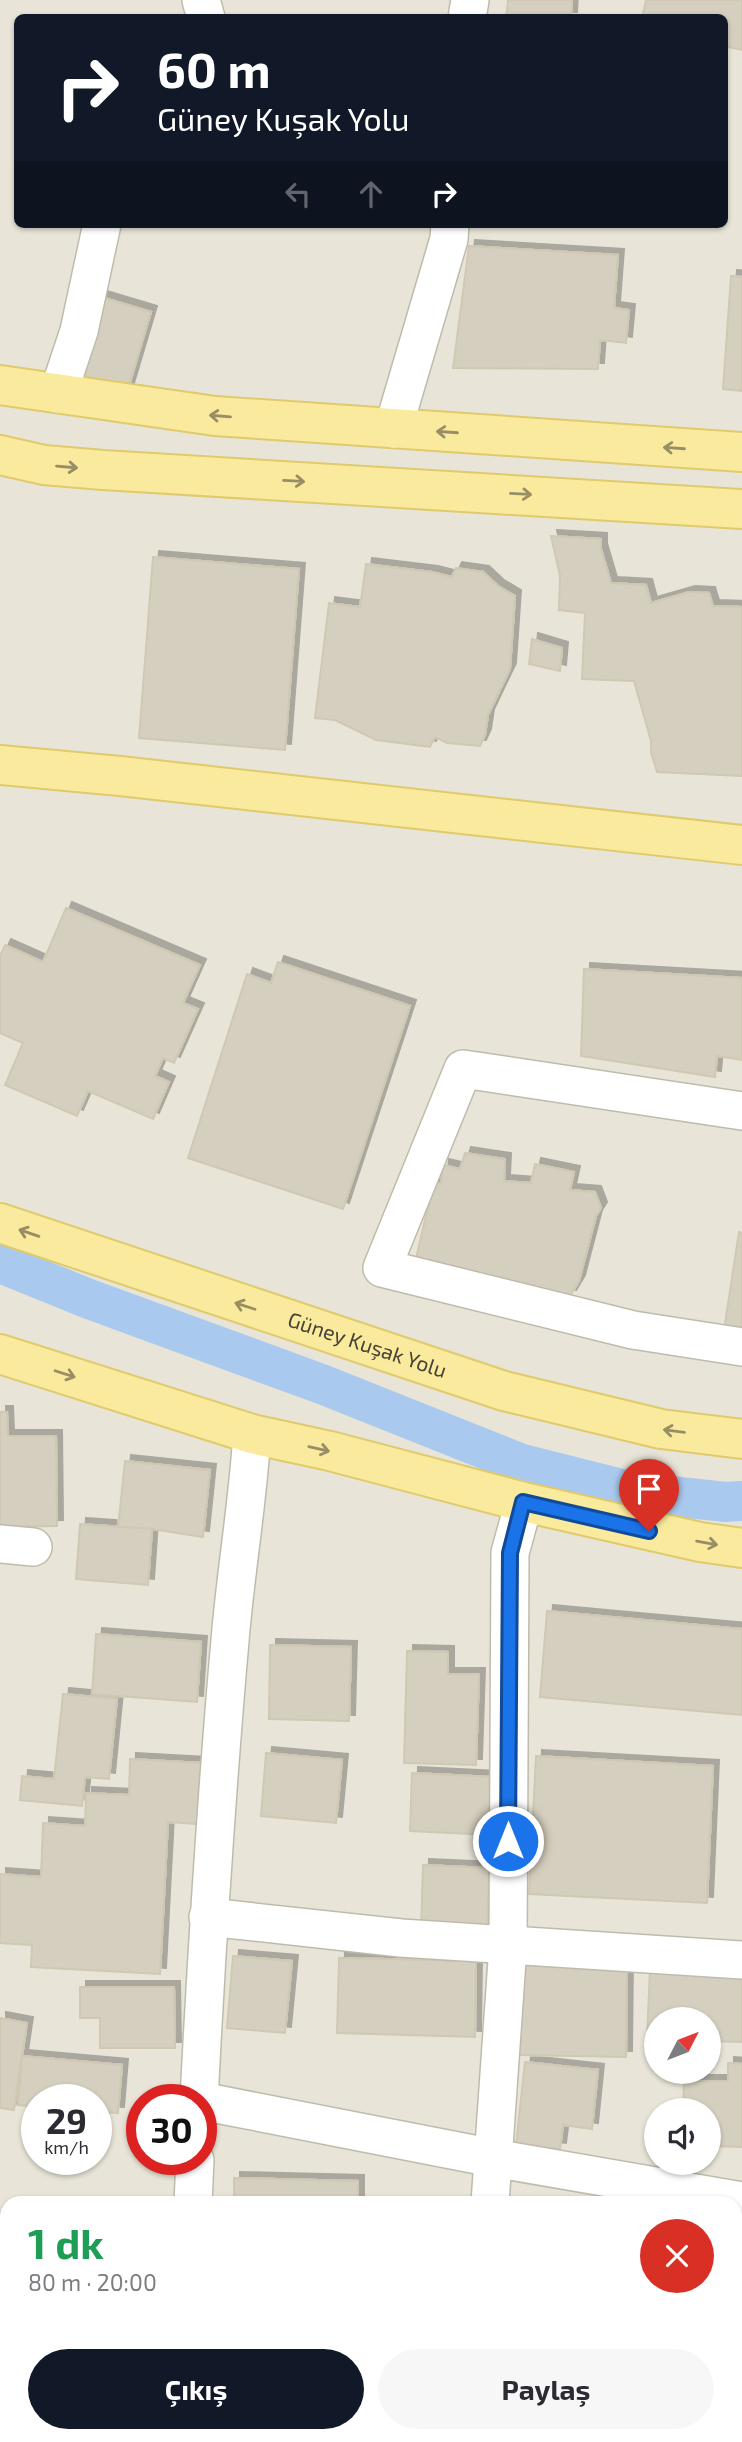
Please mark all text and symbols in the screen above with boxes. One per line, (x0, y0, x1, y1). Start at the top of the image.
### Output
text: 60 m (157, 39, 271, 98)
icon: right (42, 42, 133, 133)
text: Güney Kuşak Yolu (157, 99, 409, 137)
icon: left (279, 175, 317, 213)
icon: ahead (352, 175, 390, 213)
icon: right (425, 175, 463, 213)
one-way arrow (209, 409, 232, 422)
one-way arrow (436, 425, 459, 438)
one-way arrow (663, 441, 686, 454)
one-way arrow (55, 461, 78, 474)
one-way arrow (282, 474, 305, 487)
one-way arrow (510, 488, 532, 501)
one-way arrow (18, 1226, 40, 1238)
one-way arrow (234, 1299, 256, 1311)
street label: Güney Kuşak Yolu (285, 1306, 450, 1382)
one-way arrow (54, 1369, 76, 1382)
one-way arrow (663, 1424, 686, 1437)
one-way arrow (307, 1442, 330, 1456)
pin (619, 1459, 679, 1531)
icon: arrive (630, 1470, 668, 1508)
one-way arrow (695, 1537, 718, 1550)
position arrow (471, 1804, 545, 1878)
north arrow (644, 2007, 721, 2084)
map controls (644, 2007, 721, 2175)
speed limit sign: 30 (126, 2084, 217, 2175)
button: sound (644, 2098, 721, 2175)
text: 29 (46, 2099, 87, 2141)
text: km/h (44, 2136, 89, 2158)
text: 1 dk (28, 2217, 104, 2267)
button: close (640, 2219, 714, 2293)
text: 80 m · 20:00 (28, 2268, 157, 2296)
button: Çıkış (28, 2349, 364, 2429)
button: Paylaş (378, 2349, 714, 2429)

